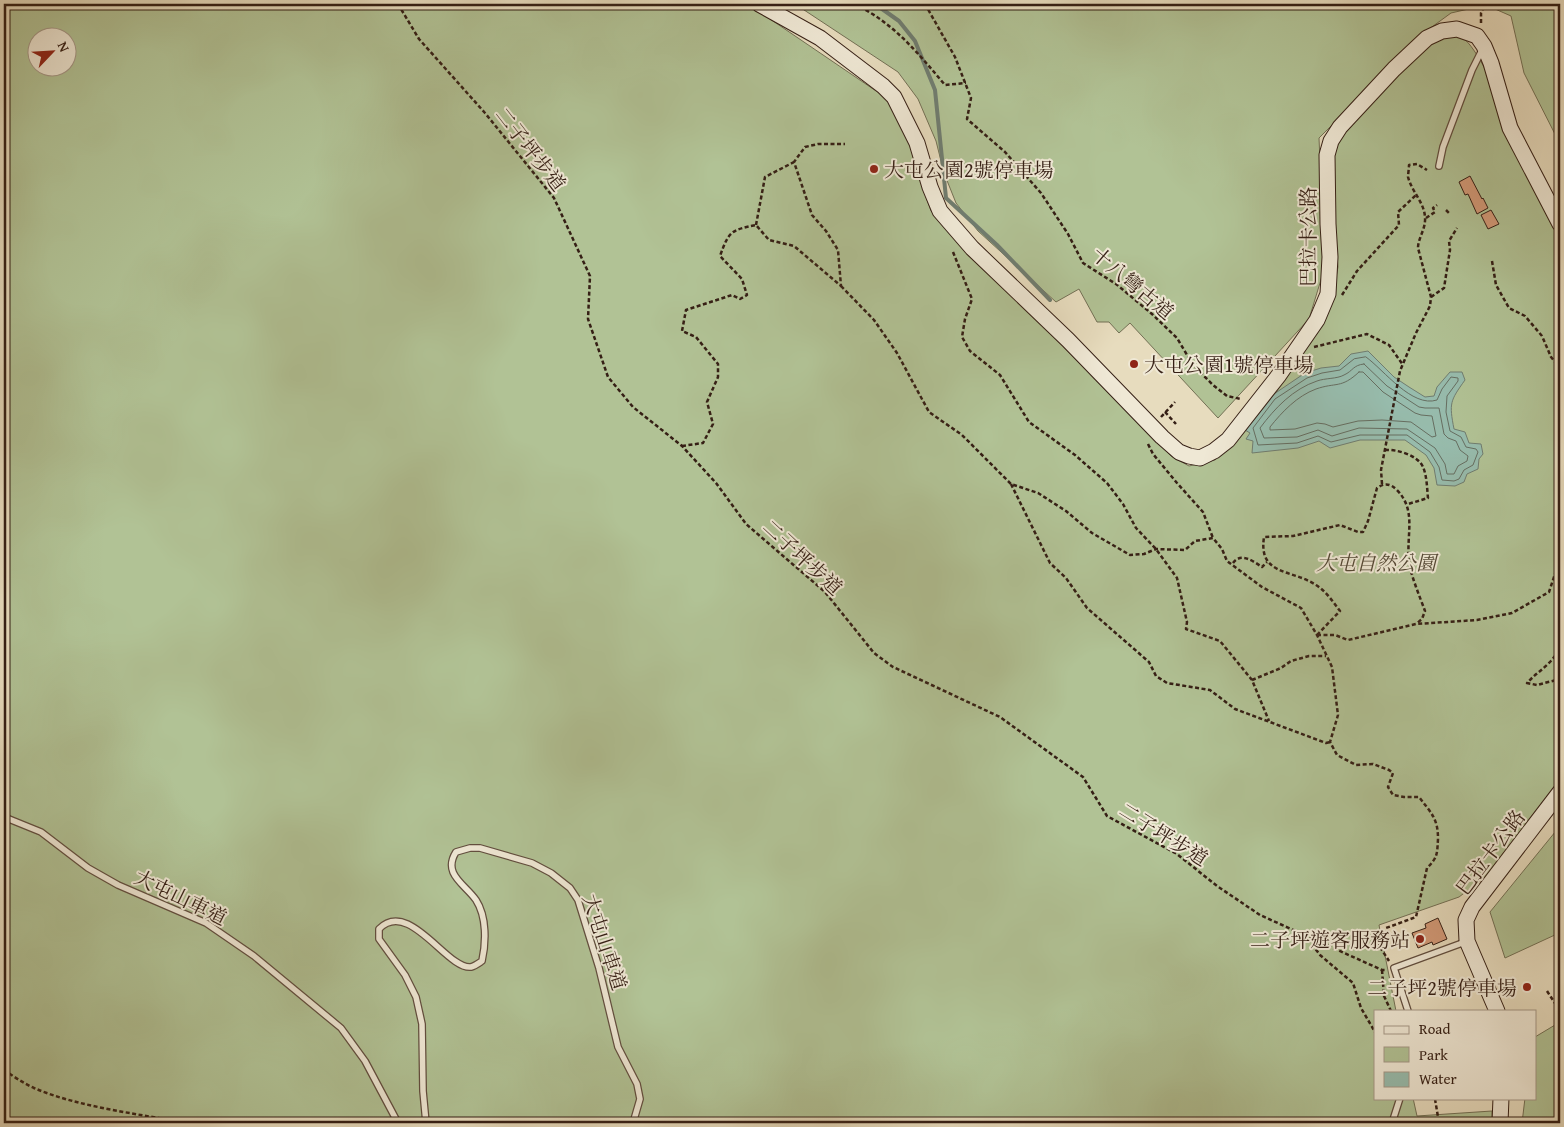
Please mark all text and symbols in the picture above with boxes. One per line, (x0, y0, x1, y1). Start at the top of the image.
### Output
north arrow (28, 28, 78, 78)
text: N (53, 38, 75, 56)
street label: 二子坪步道 (489, 101, 573, 197)
place label: 大屯公園2號停車場 (884, 155, 1054, 184)
marker: 大屯公園2號停車場 (868, 163, 880, 175)
street label: 巴拉卡公路 (1293, 187, 1322, 287)
street label: 十八彎古道 (1085, 240, 1181, 326)
place label: 大屯公園1號停車場 (1144, 350, 1314, 379)
marker: 大屯公園1號停車場 (1128, 358, 1140, 370)
street label: 二子坪步道 (757, 512, 849, 602)
park label: 大屯自然公園 (1316, 548, 1439, 577)
street label: 二子坪步道 (1114, 795, 1214, 873)
street label: 巴拉卡公路 (1448, 803, 1532, 901)
street label: 大屯山車道 (130, 862, 232, 932)
street label: 大屯山車道 (576, 890, 634, 994)
place label: 二子坪遊客服務站 (1250, 925, 1410, 954)
marker: 二子坪遊客服務站 (1414, 933, 1426, 945)
place label: 二子坪2號停車場 (1367, 973, 1517, 1002)
marker: 二子坪2號停車場 (1521, 981, 1533, 993)
legend (1374, 1010, 1536, 1100)
text: Road (1419, 1018, 1450, 1039)
text: Park (1419, 1044, 1448, 1065)
text: Water (1419, 1068, 1457, 1089)

